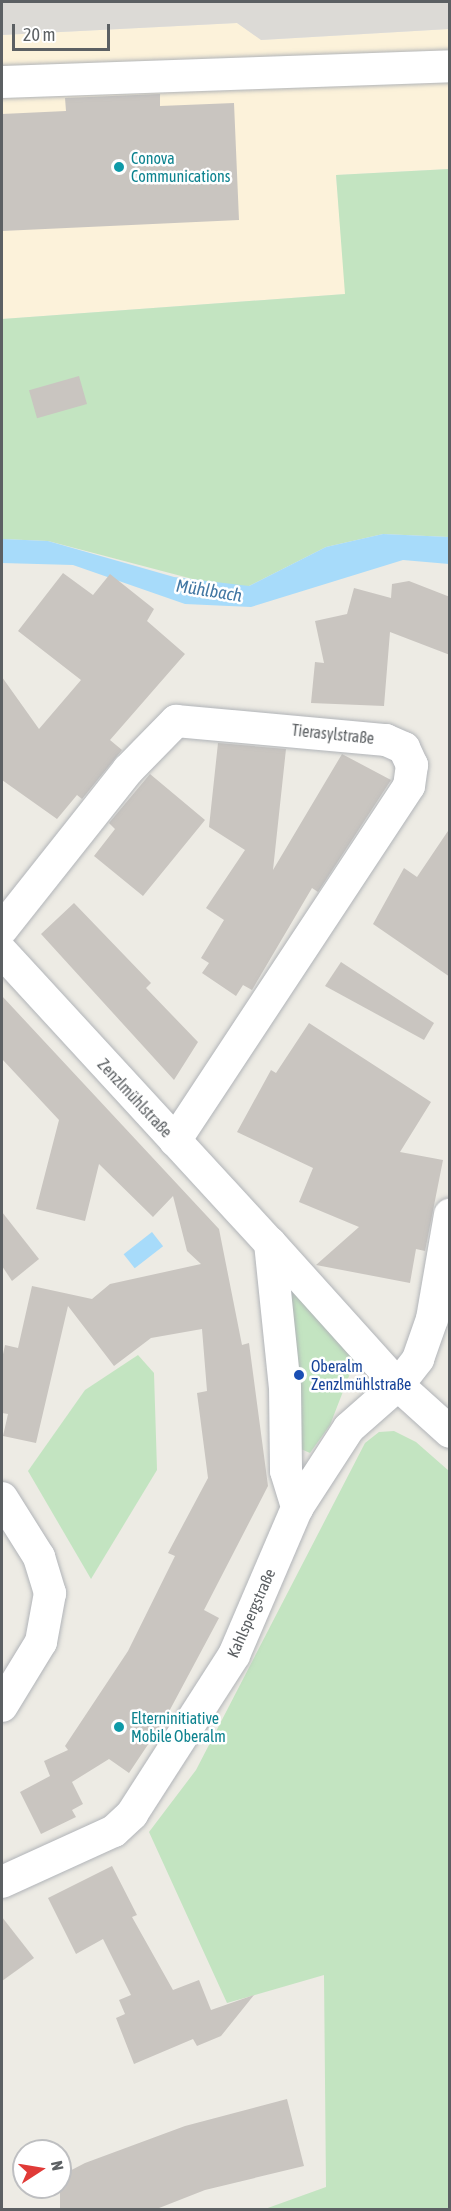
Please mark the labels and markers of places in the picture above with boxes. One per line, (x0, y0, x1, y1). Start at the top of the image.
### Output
place label: Conova Communications (131, 148, 231, 186)
marker: Conova Communications (112, 160, 126, 174)
place label: Oberalm Zenzlmühlstraße (311, 1356, 411, 1394)
marker: Oberalm Zenzlmühlstraße (292, 1368, 306, 1382)
place label: Elterninitiative Mobile Oberalm (131, 1708, 226, 1746)
marker: Elterninitiative Mobile Oberalm (112, 1720, 126, 1734)

